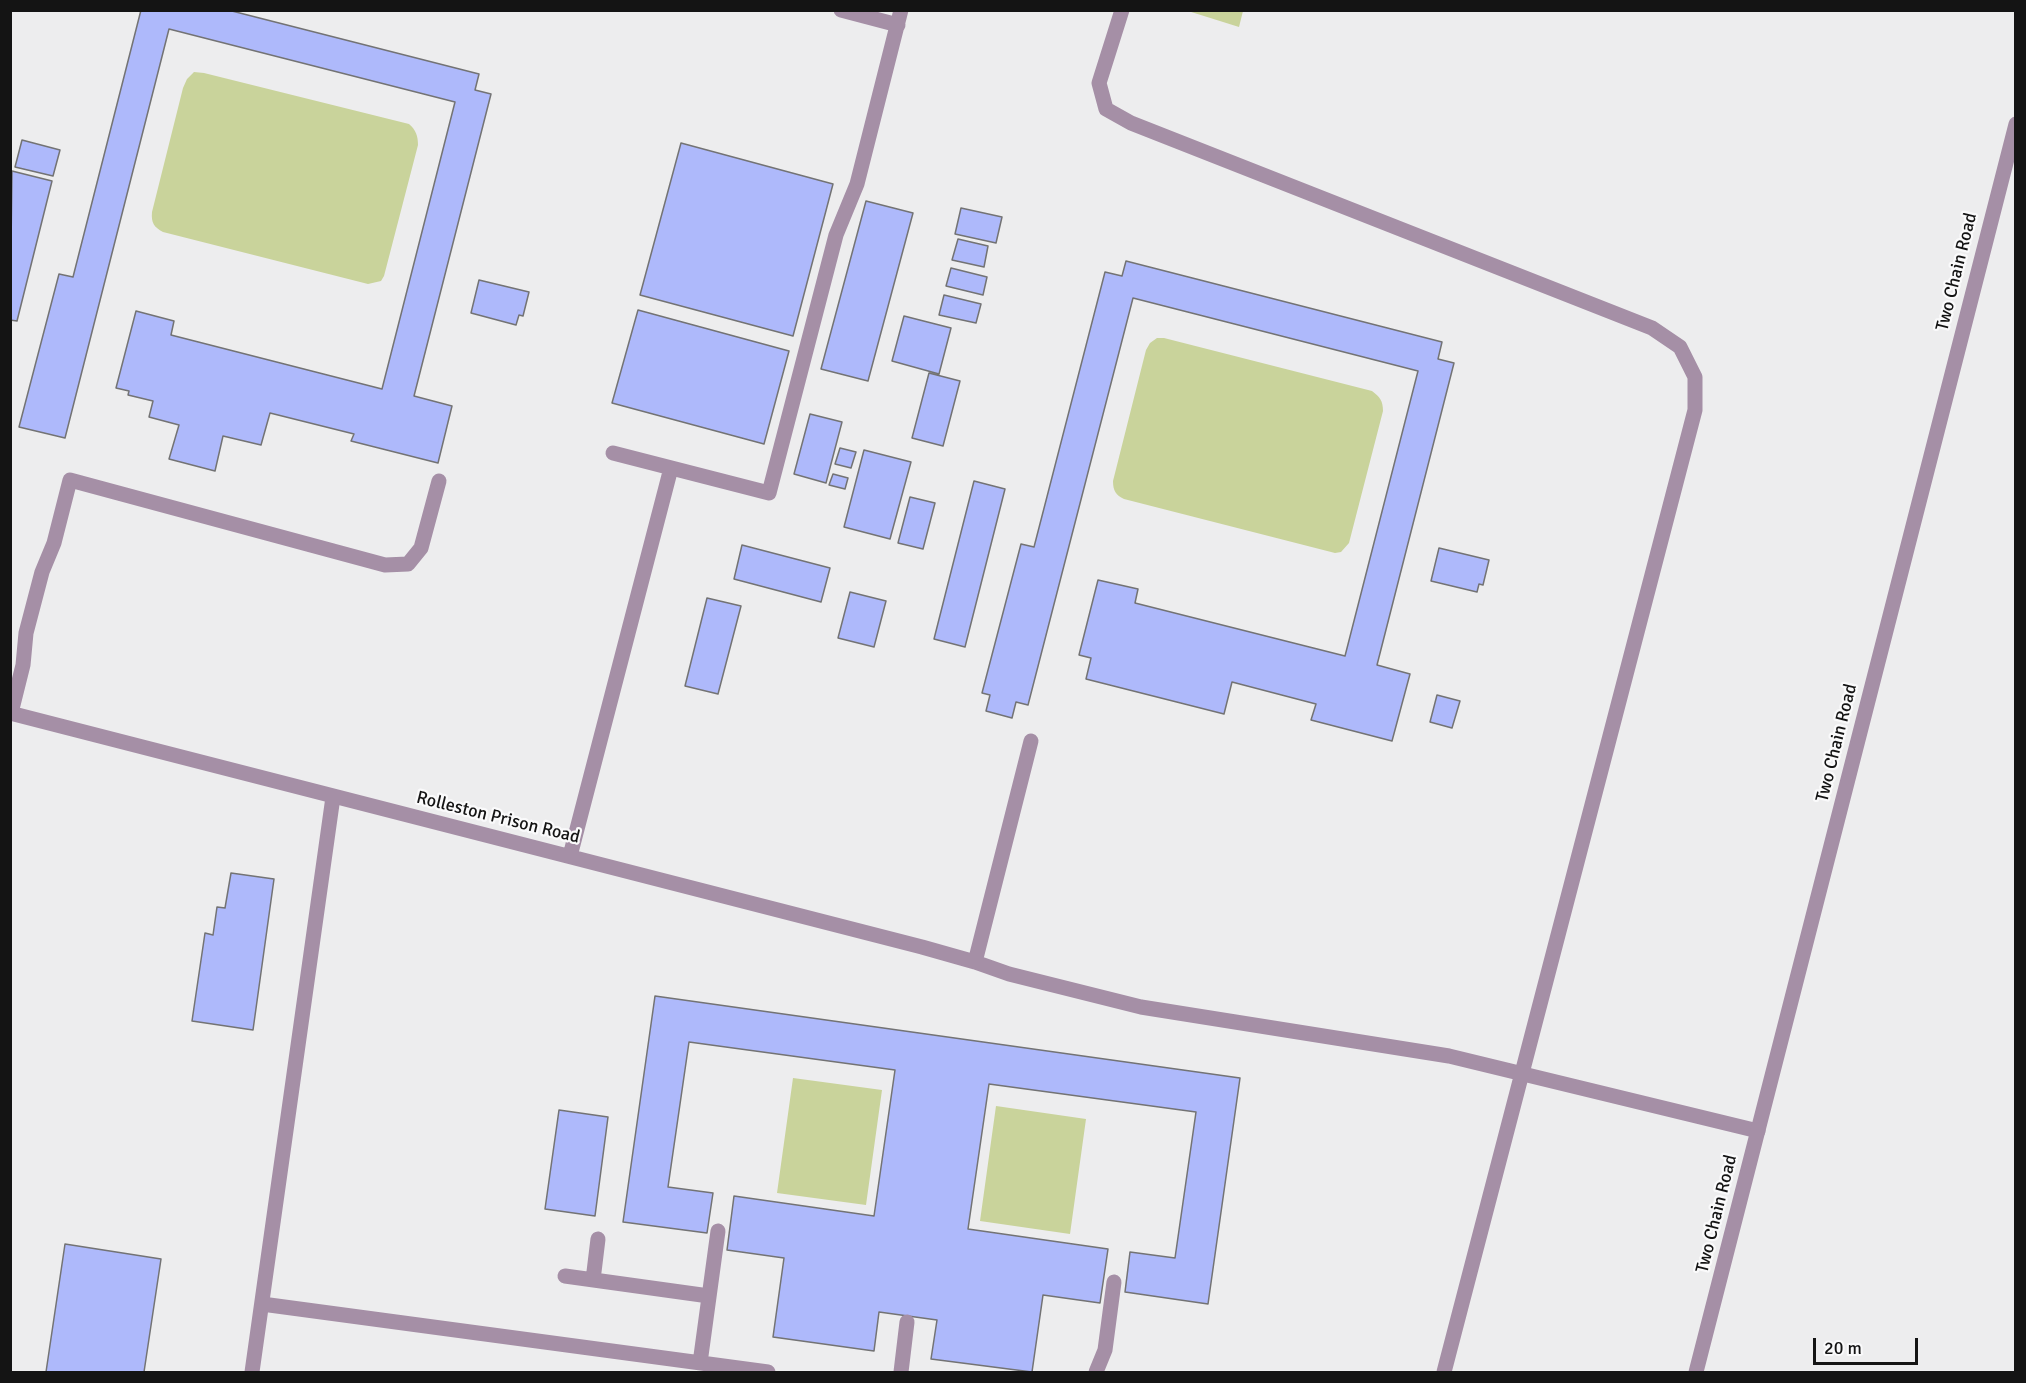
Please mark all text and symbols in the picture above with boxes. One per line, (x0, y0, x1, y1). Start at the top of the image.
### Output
street label: Two Chain Road (1932, 211, 1982, 333)
street label: Two Chain Road (1812, 682, 1862, 804)
street label: Rolleston Prison Road (414, 787, 582, 849)
street label: Two Chain Road (1692, 1153, 1742, 1275)
scale bar (1816, 1326, 1921, 1364)
text: 20 m (1824, 1337, 1862, 1359)

